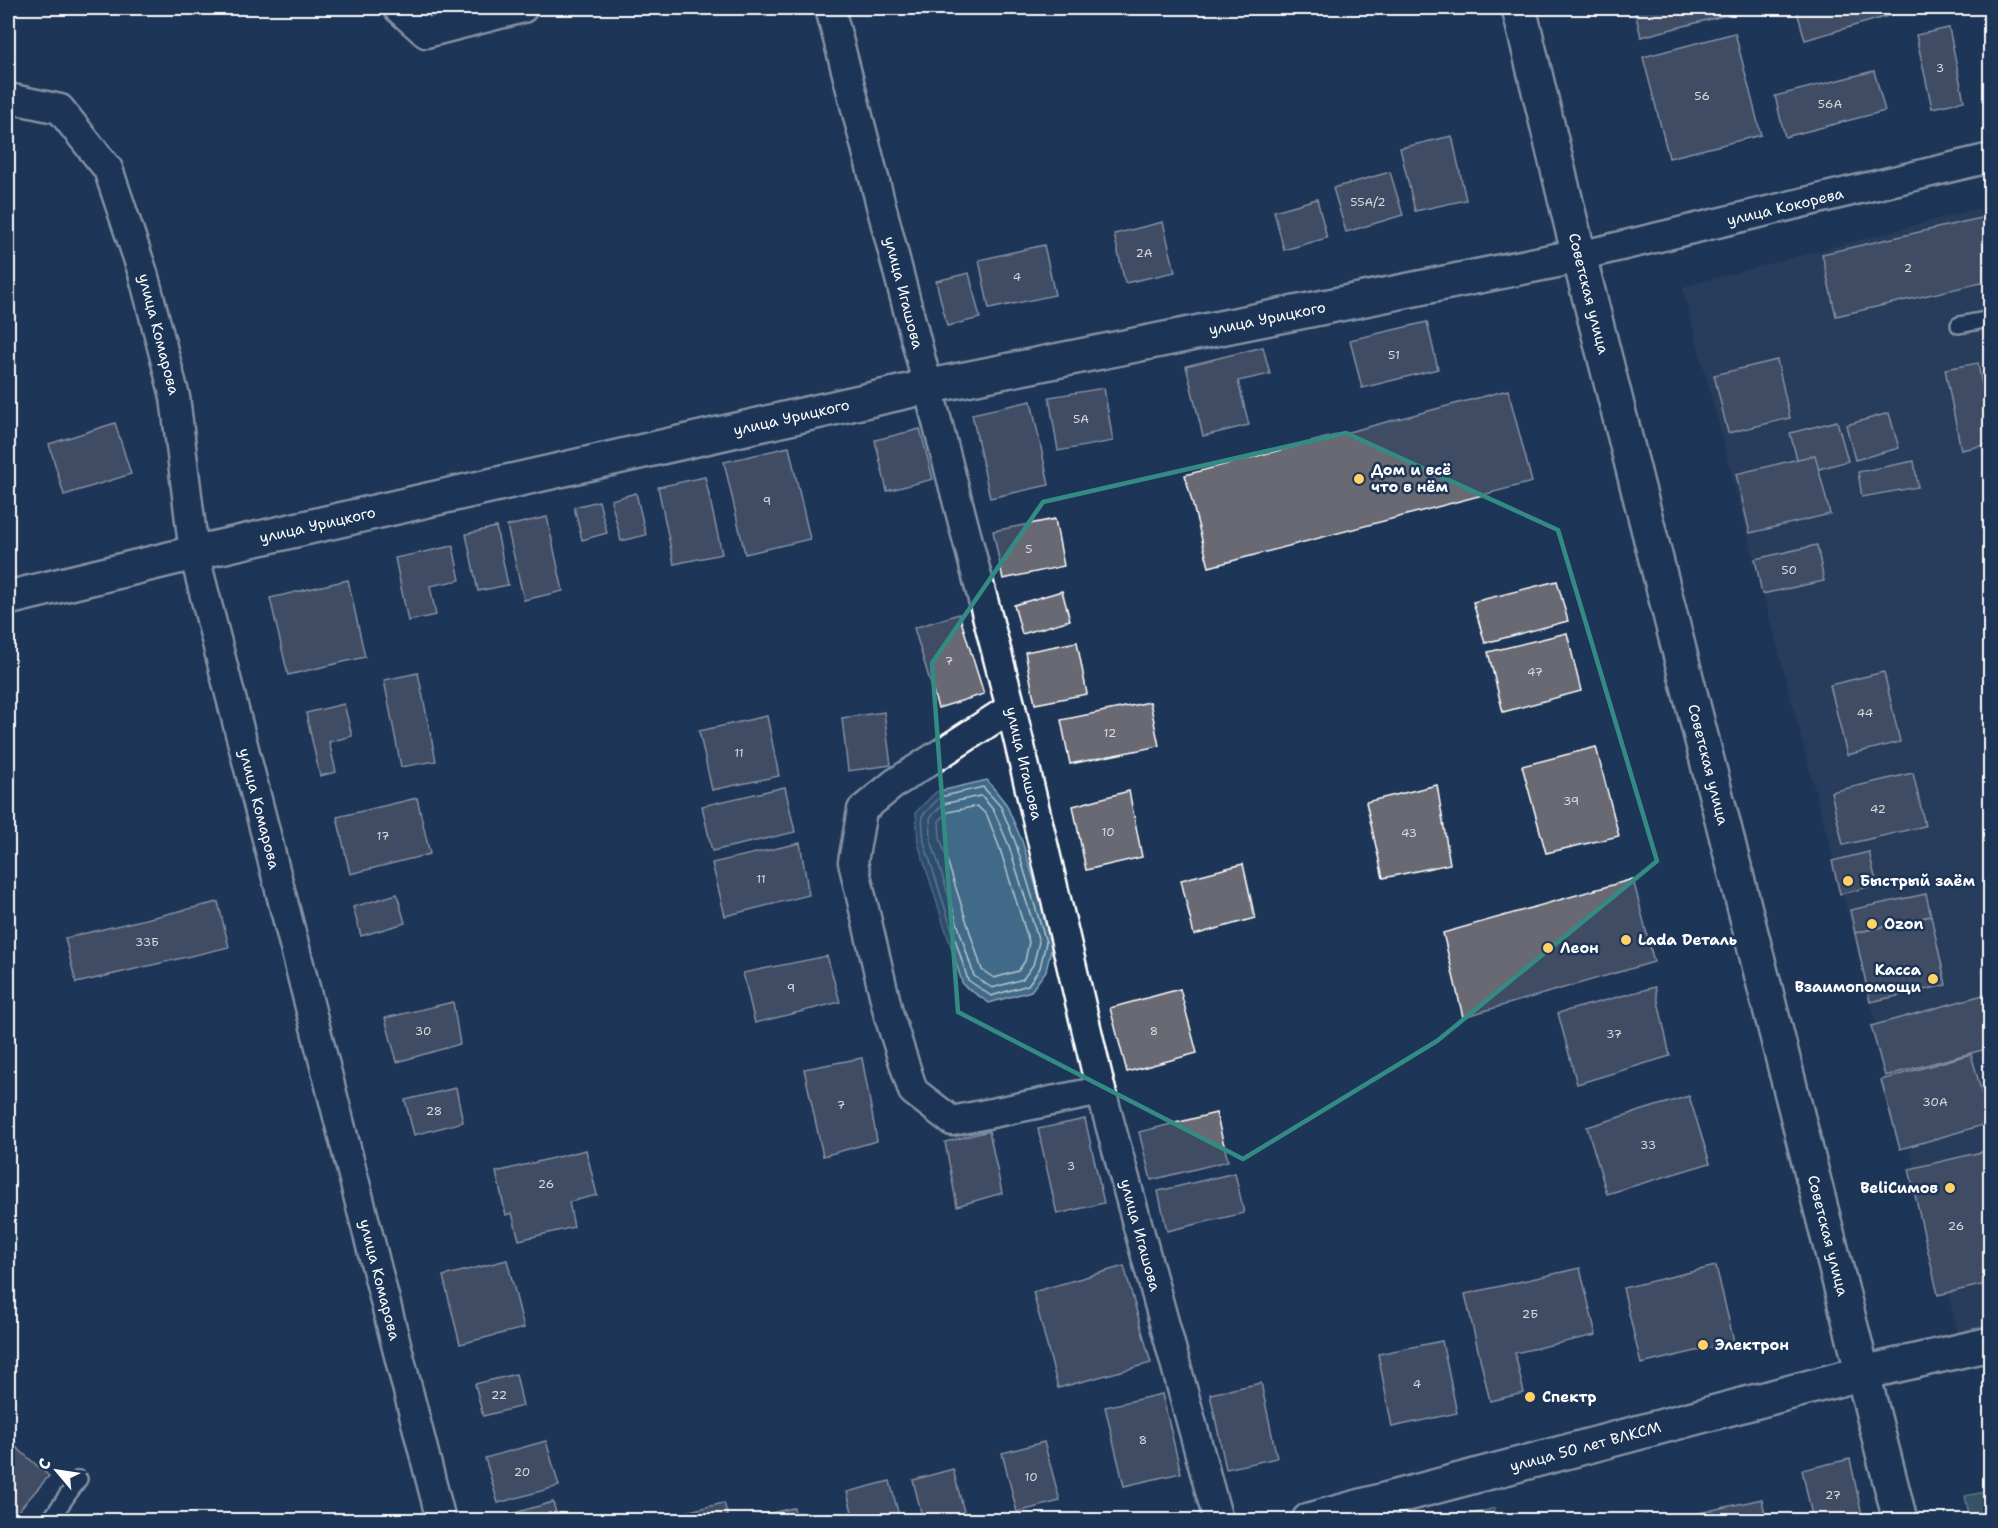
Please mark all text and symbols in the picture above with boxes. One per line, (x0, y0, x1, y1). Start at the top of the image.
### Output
house number: 3 (1936, 60, 1944, 76)
house number: 56 (1694, 88, 1710, 104)
house number: 56А (1818, 96, 1842, 112)
street label: улица Кокорева (1725, 183, 1846, 230)
house number: 55А/2 (1350, 194, 1386, 210)
street label: Советская улица (1564, 231, 1614, 357)
street label: улица Игашова (879, 234, 928, 352)
house number: 2А (1135, 245, 1153, 261)
house number: 2 (1904, 260, 1912, 276)
house number: 4 (1013, 269, 1021, 285)
street label: улица Комарова (134, 272, 184, 398)
street label: улица Урицкого (1207, 297, 1327, 340)
house number: 51 (1388, 347, 1400, 363)
street label: улица Урицкого (731, 395, 852, 440)
house number: 5А (1073, 411, 1089, 427)
place label: Дом и всё что в нём (1371, 460, 1451, 497)
marker: Дом и всё что в нём (1352, 472, 1366, 486)
house number: 9 (763, 493, 771, 509)
street label: улица Урицкого (257, 502, 378, 548)
house number: 5 (1025, 541, 1033, 557)
house number: 50 (1781, 562, 1797, 578)
house number: 7 (945, 653, 953, 669)
house number: 47 (1527, 664, 1543, 680)
street label: Советская улица (1683, 702, 1733, 828)
street label: улица Игашова (1001, 705, 1047, 823)
house number: 44 (1857, 705, 1873, 721)
house number: 12 (1104, 725, 1116, 741)
house number: 11 (734, 745, 744, 761)
street label: улица Комарова (234, 746, 285, 872)
house number: 39 (1563, 793, 1579, 809)
house number: 42 (1870, 801, 1886, 817)
house number: 10 (1101, 824, 1115, 840)
house number: 43 (1401, 825, 1417, 841)
house number: 17 (377, 828, 389, 844)
house number: 11 (756, 871, 766, 887)
place label: Быстрый заём (1860, 871, 1975, 891)
marker: Быстрый заём (1841, 874, 1855, 888)
place label: Ozon (1884, 914, 1924, 934)
marker: Ozon (1865, 917, 1879, 931)
place label: Lada Dеталь (1638, 930, 1737, 950)
marker: Lada Dеталь (1619, 933, 1633, 947)
house number: 33Б (135, 934, 159, 950)
place label: Леон (1560, 938, 1599, 958)
marker: Леон (1541, 941, 1555, 955)
place label: Касса Взаимопомощи (1795, 960, 1922, 997)
marker: Касса Взаимопомощи (1926, 972, 1940, 986)
house number: 9 (787, 980, 795, 996)
house number: 30 (415, 1023, 431, 1039)
house number: 8 (1150, 1023, 1158, 1039)
house number: 37 (1606, 1026, 1622, 1042)
house number: 30А (1922, 1094, 1948, 1110)
house number: 7 (837, 1097, 845, 1113)
house number: 28 (426, 1103, 442, 1119)
house number: 33 (1640, 1137, 1656, 1153)
house number: 3 (1067, 1158, 1075, 1174)
street label: Советская улица (1803, 1173, 1853, 1299)
house number: 26 (538, 1176, 554, 1192)
street label: улица Игашова (1115, 1177, 1165, 1294)
place label: BeliСимов (1860, 1178, 1938, 1198)
marker: BeliСимов (1943, 1181, 1957, 1195)
street label: улица Комарова (355, 1217, 405, 1343)
house number: 26 (1948, 1218, 1964, 1234)
house number: 2Б (1522, 1306, 1538, 1322)
place label: Электрон (1715, 1335, 1789, 1355)
marker: Электрон (1696, 1338, 1710, 1352)
house number: 4 (1413, 1376, 1421, 1392)
house number: 22 (491, 1387, 507, 1403)
place label: Спектр (1542, 1387, 1596, 1407)
marker: Спектр (1523, 1390, 1537, 1404)
street label: улица 50 лет ВЛКСМ (1508, 1417, 1664, 1476)
house number: 8 (1139, 1432, 1147, 1448)
north arrow (27, 1441, 87, 1501)
text: С (33, 1454, 56, 1473)
house number: 20 (514, 1464, 530, 1480)
house number: 10 (1024, 1469, 1038, 1485)
house number: 27 (1825, 1487, 1841, 1503)

